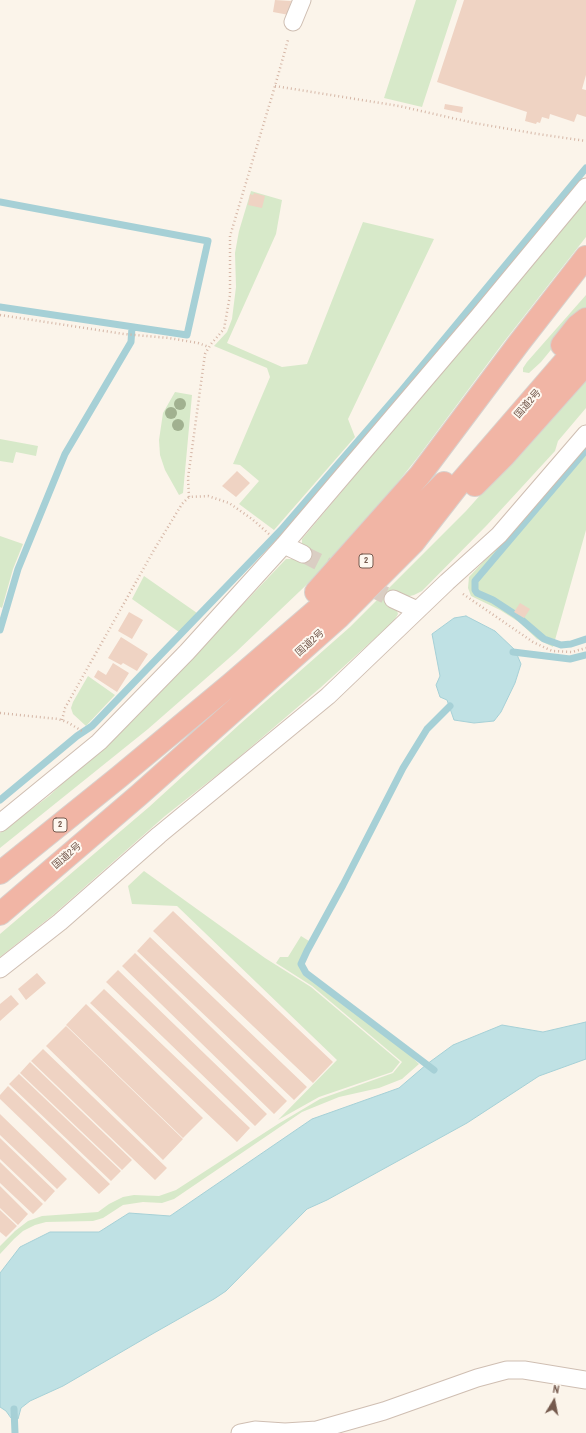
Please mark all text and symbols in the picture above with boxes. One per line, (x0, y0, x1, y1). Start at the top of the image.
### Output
street label: 国道2号 (512, 387, 544, 421)
road number: 2 (359, 554, 373, 568)
street label: 国道2号 (293, 627, 327, 659)
road number: 2 (53, 818, 67, 832)
street label: 国道2号 (50, 840, 84, 872)
north arrow (534, 1381, 574, 1421)
text: N (552, 1382, 560, 1397)

